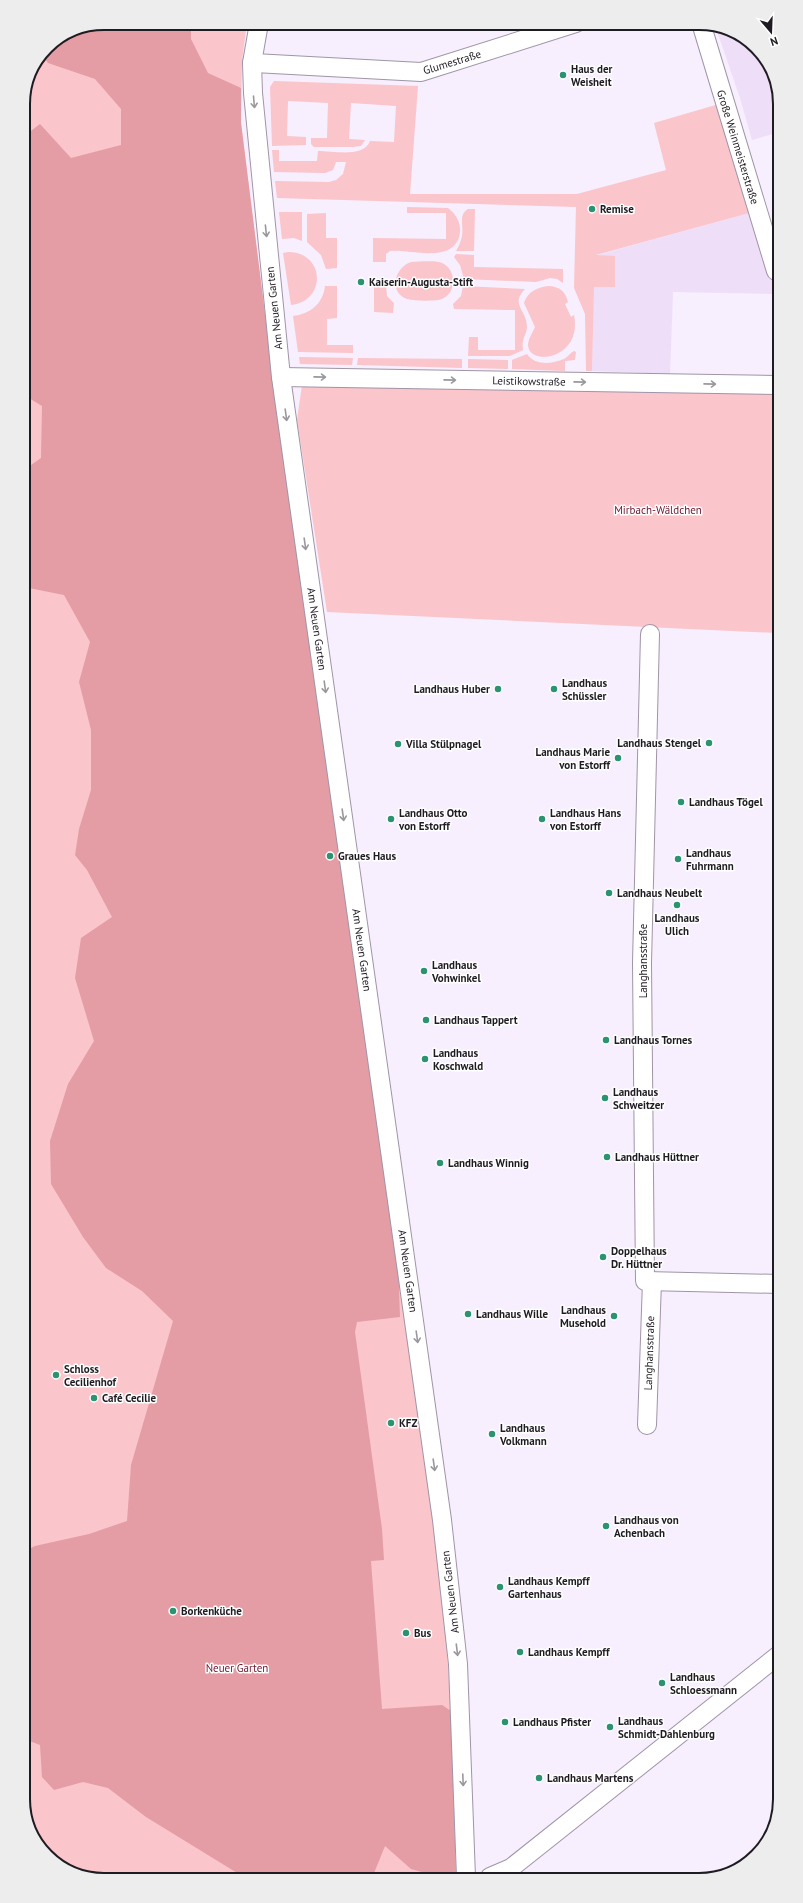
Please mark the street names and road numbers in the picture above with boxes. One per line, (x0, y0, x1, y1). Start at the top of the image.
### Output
street label: Glumestraße (421, 46, 483, 77)
street label: Große Weinmeisterstraße (714, 88, 762, 206)
street label: Am Neuen Garten (263, 266, 285, 350)
street label: Leistikowstraße (492, 373, 566, 389)
street label: Am Neuen Garten (304, 587, 330, 671)
street label: Am Neuen Garten (349, 908, 375, 992)
street label: Langhansstraße (636, 923, 650, 998)
street label: Am Neuen Garten (395, 1229, 421, 1313)
street label: Langhansstraße (641, 1315, 657, 1391)
street label: Am Neuen Garten (438, 1550, 462, 1634)

